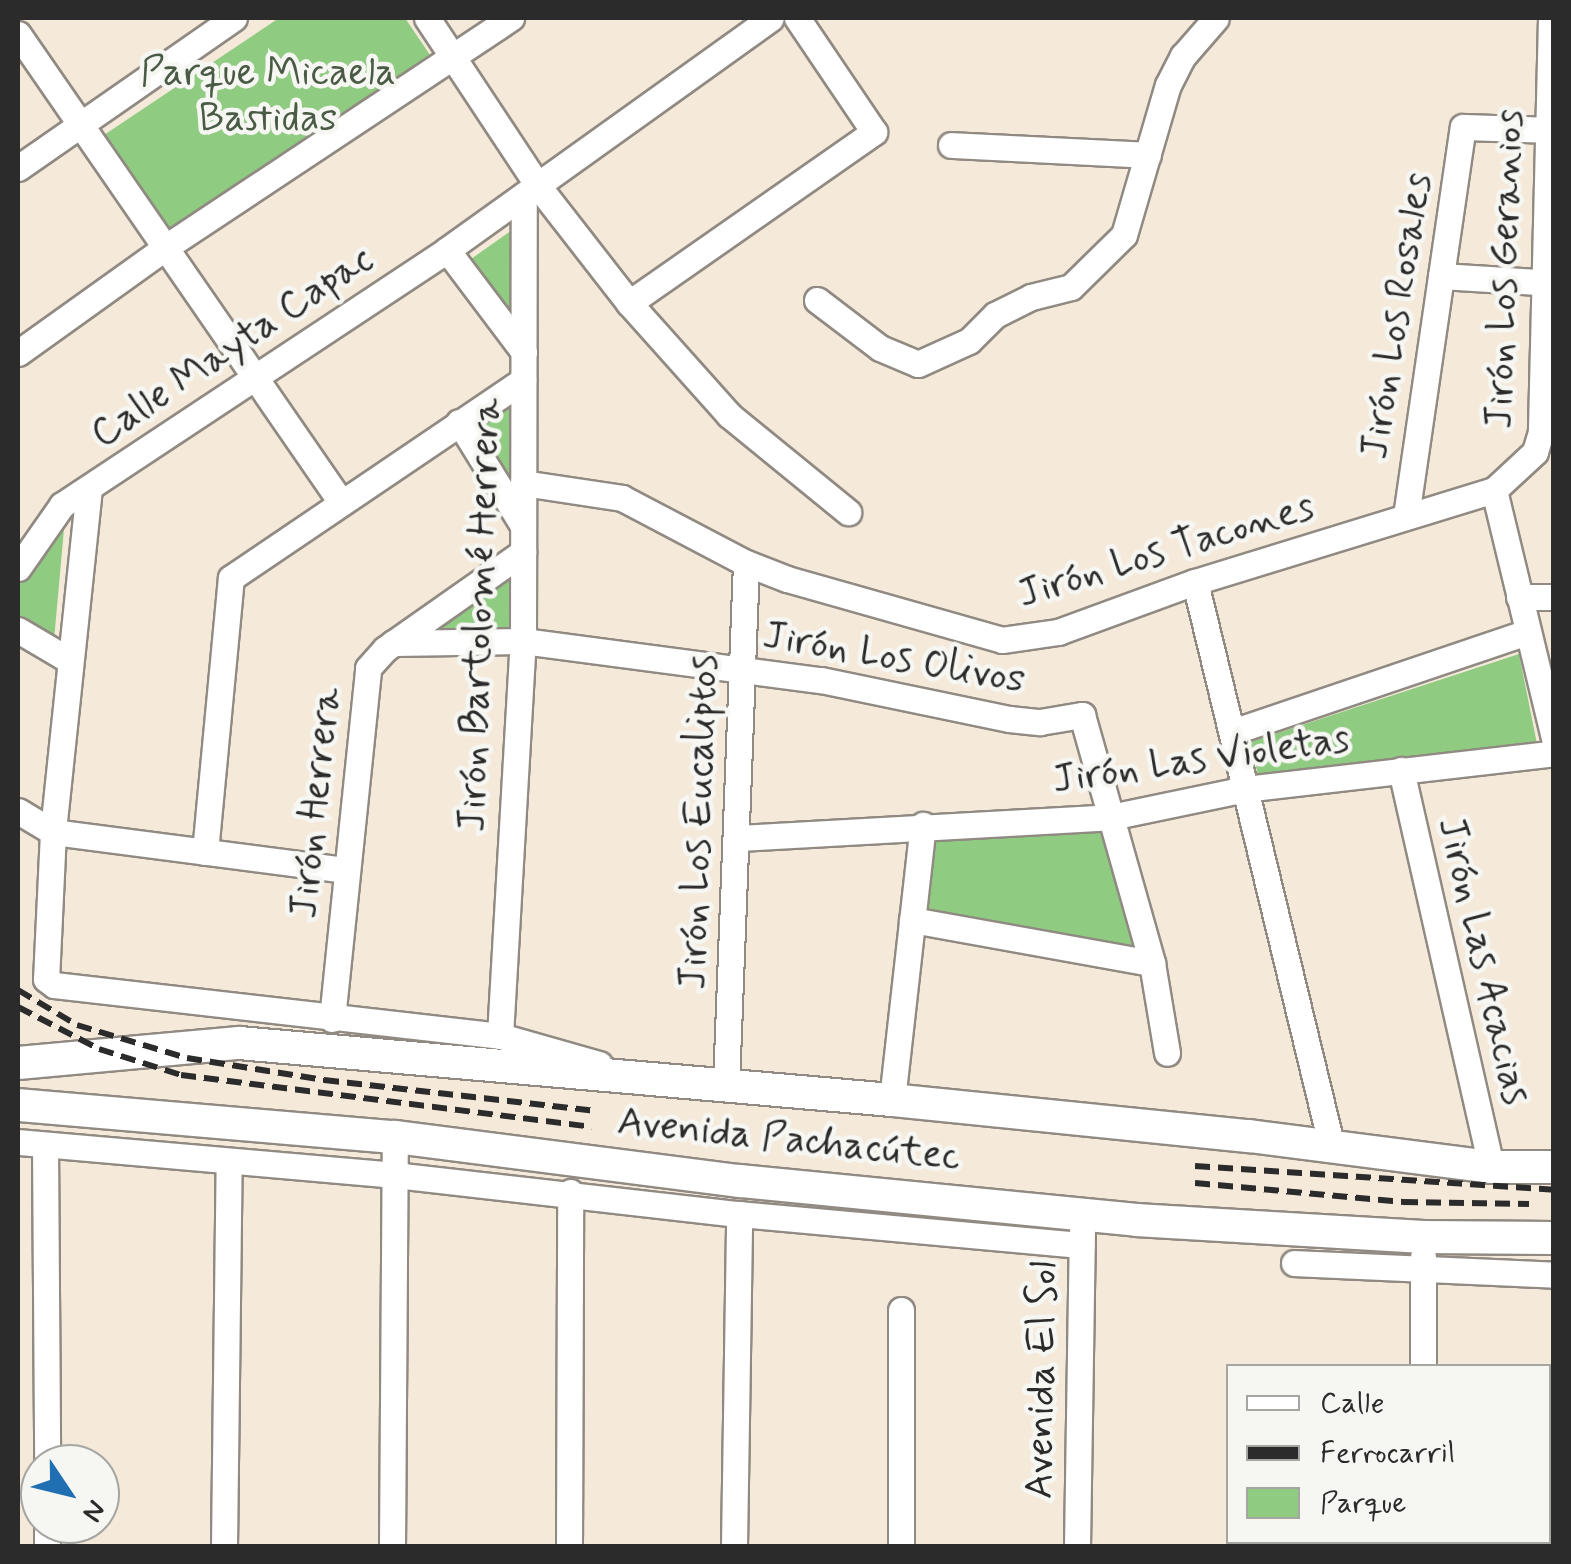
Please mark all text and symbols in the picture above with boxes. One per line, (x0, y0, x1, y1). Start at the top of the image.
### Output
park label: Parque Micaela Bastidas (140, 49, 396, 143)
street label: Jirón Los Geranios (1475, 108, 1535, 430)
street label: Jirón Los Rosales (1351, 169, 1443, 463)
street label: Calle Mayta Capac (85, 237, 379, 457)
street label: Jirón Bartolomé Herrera (449, 403, 511, 827)
street label: Jirón Los Tacones (1012, 483, 1320, 619)
street label: Jirón Los Olivos (756, 611, 1032, 705)
street label: Jirón Los Eucaliptos (669, 656, 729, 988)
street label: Jirón Herrera (280, 684, 352, 922)
street label: Jirón Las Violetas (1046, 715, 1356, 805)
street label: Jirón Las Acacias (1426, 810, 1540, 1112)
street label: Avenida Pachacútec (615, 1098, 963, 1182)
street label: Avenida El Sol (1016, 1261, 1068, 1499)
legend (1226, 1364, 1551, 1544)
text: Calle (1320, 1384, 1385, 1423)
text: Ferrocarril (1320, 1434, 1455, 1473)
north arrow (20, 1444, 120, 1544)
text: Parque (1320, 1484, 1406, 1523)
text: N (73, 1492, 114, 1529)

